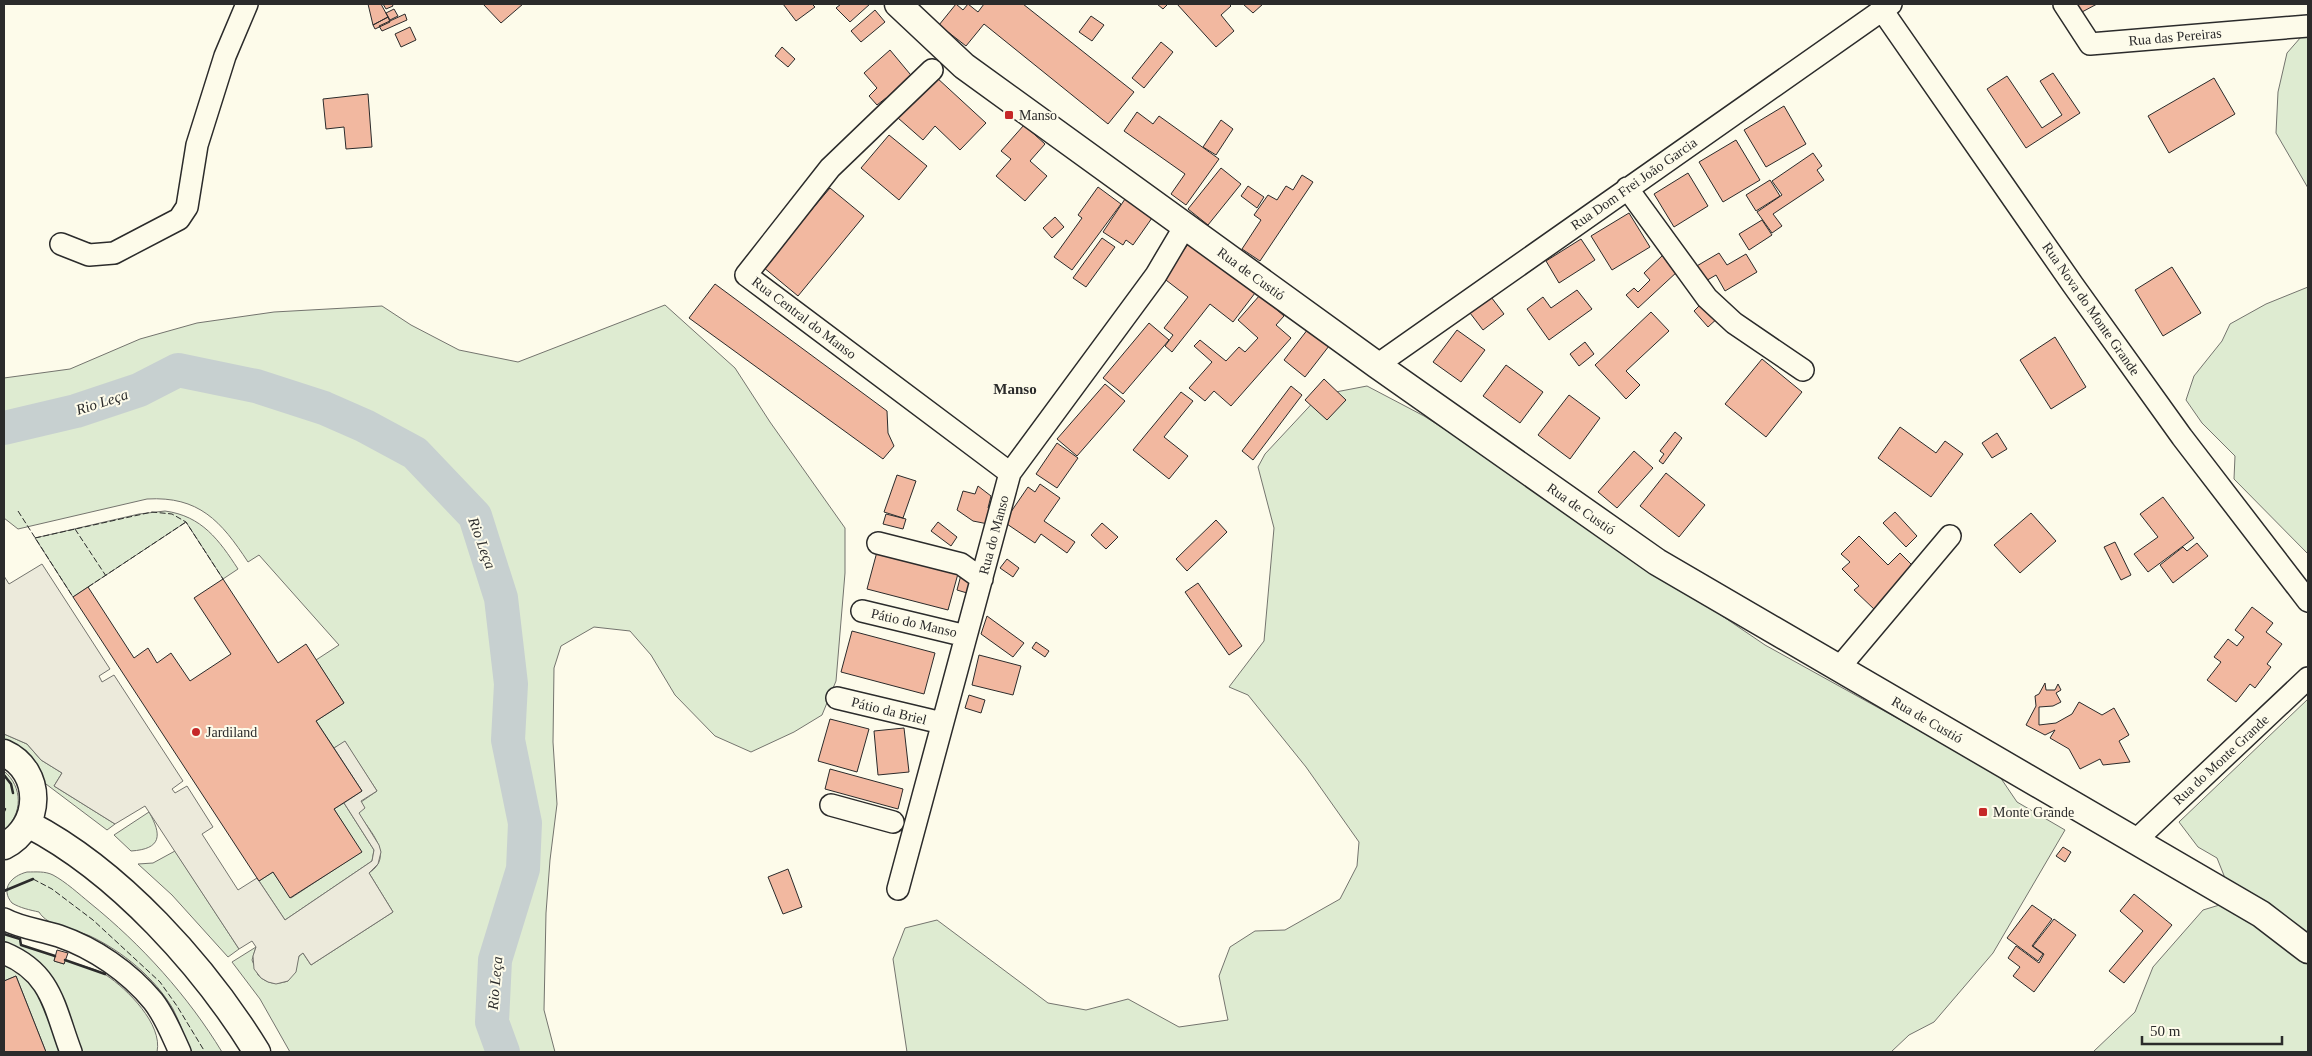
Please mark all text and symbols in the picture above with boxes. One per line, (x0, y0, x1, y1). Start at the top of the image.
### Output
street label: Rua das Pereiras (2128, 25, 2222, 49)
place label: Manso (1019, 108, 1057, 123)
marker: Manso (1003, 109, 1015, 121)
street label: Rua Dom Frei João Garcia (1568, 134, 1700, 233)
street label: Rua Nova do Monte Grande (2039, 240, 2143, 378)
street label: Rua de Custió (1214, 245, 1288, 303)
street label: Rua Central do Manso (749, 274, 859, 362)
district label: Manso (993, 381, 1037, 397)
water label: Rio Leça (73, 386, 130, 418)
street label: Rua de Custió (1544, 480, 1618, 538)
street label: Rua do Manso (976, 494, 1012, 576)
water label: Rio Leça (465, 514, 499, 571)
street label: Pátio do Manso (869, 606, 959, 640)
street label: Pátio da Briel (850, 694, 928, 728)
street label: Rua de Custió (1889, 694, 1965, 746)
street label: Rua do Monte Grande (2170, 712, 2272, 808)
place label: Jardiland (206, 725, 257, 740)
marker: Jardiland (190, 726, 202, 738)
place label: Monte Grande (1993, 805, 2074, 820)
marker: Monte Grande (1977, 806, 1989, 818)
water label: Rio Leça (485, 956, 505, 1011)
scale bar (2142, 1014, 2282, 1046)
text: 50 m (2150, 1023, 2181, 1039)

